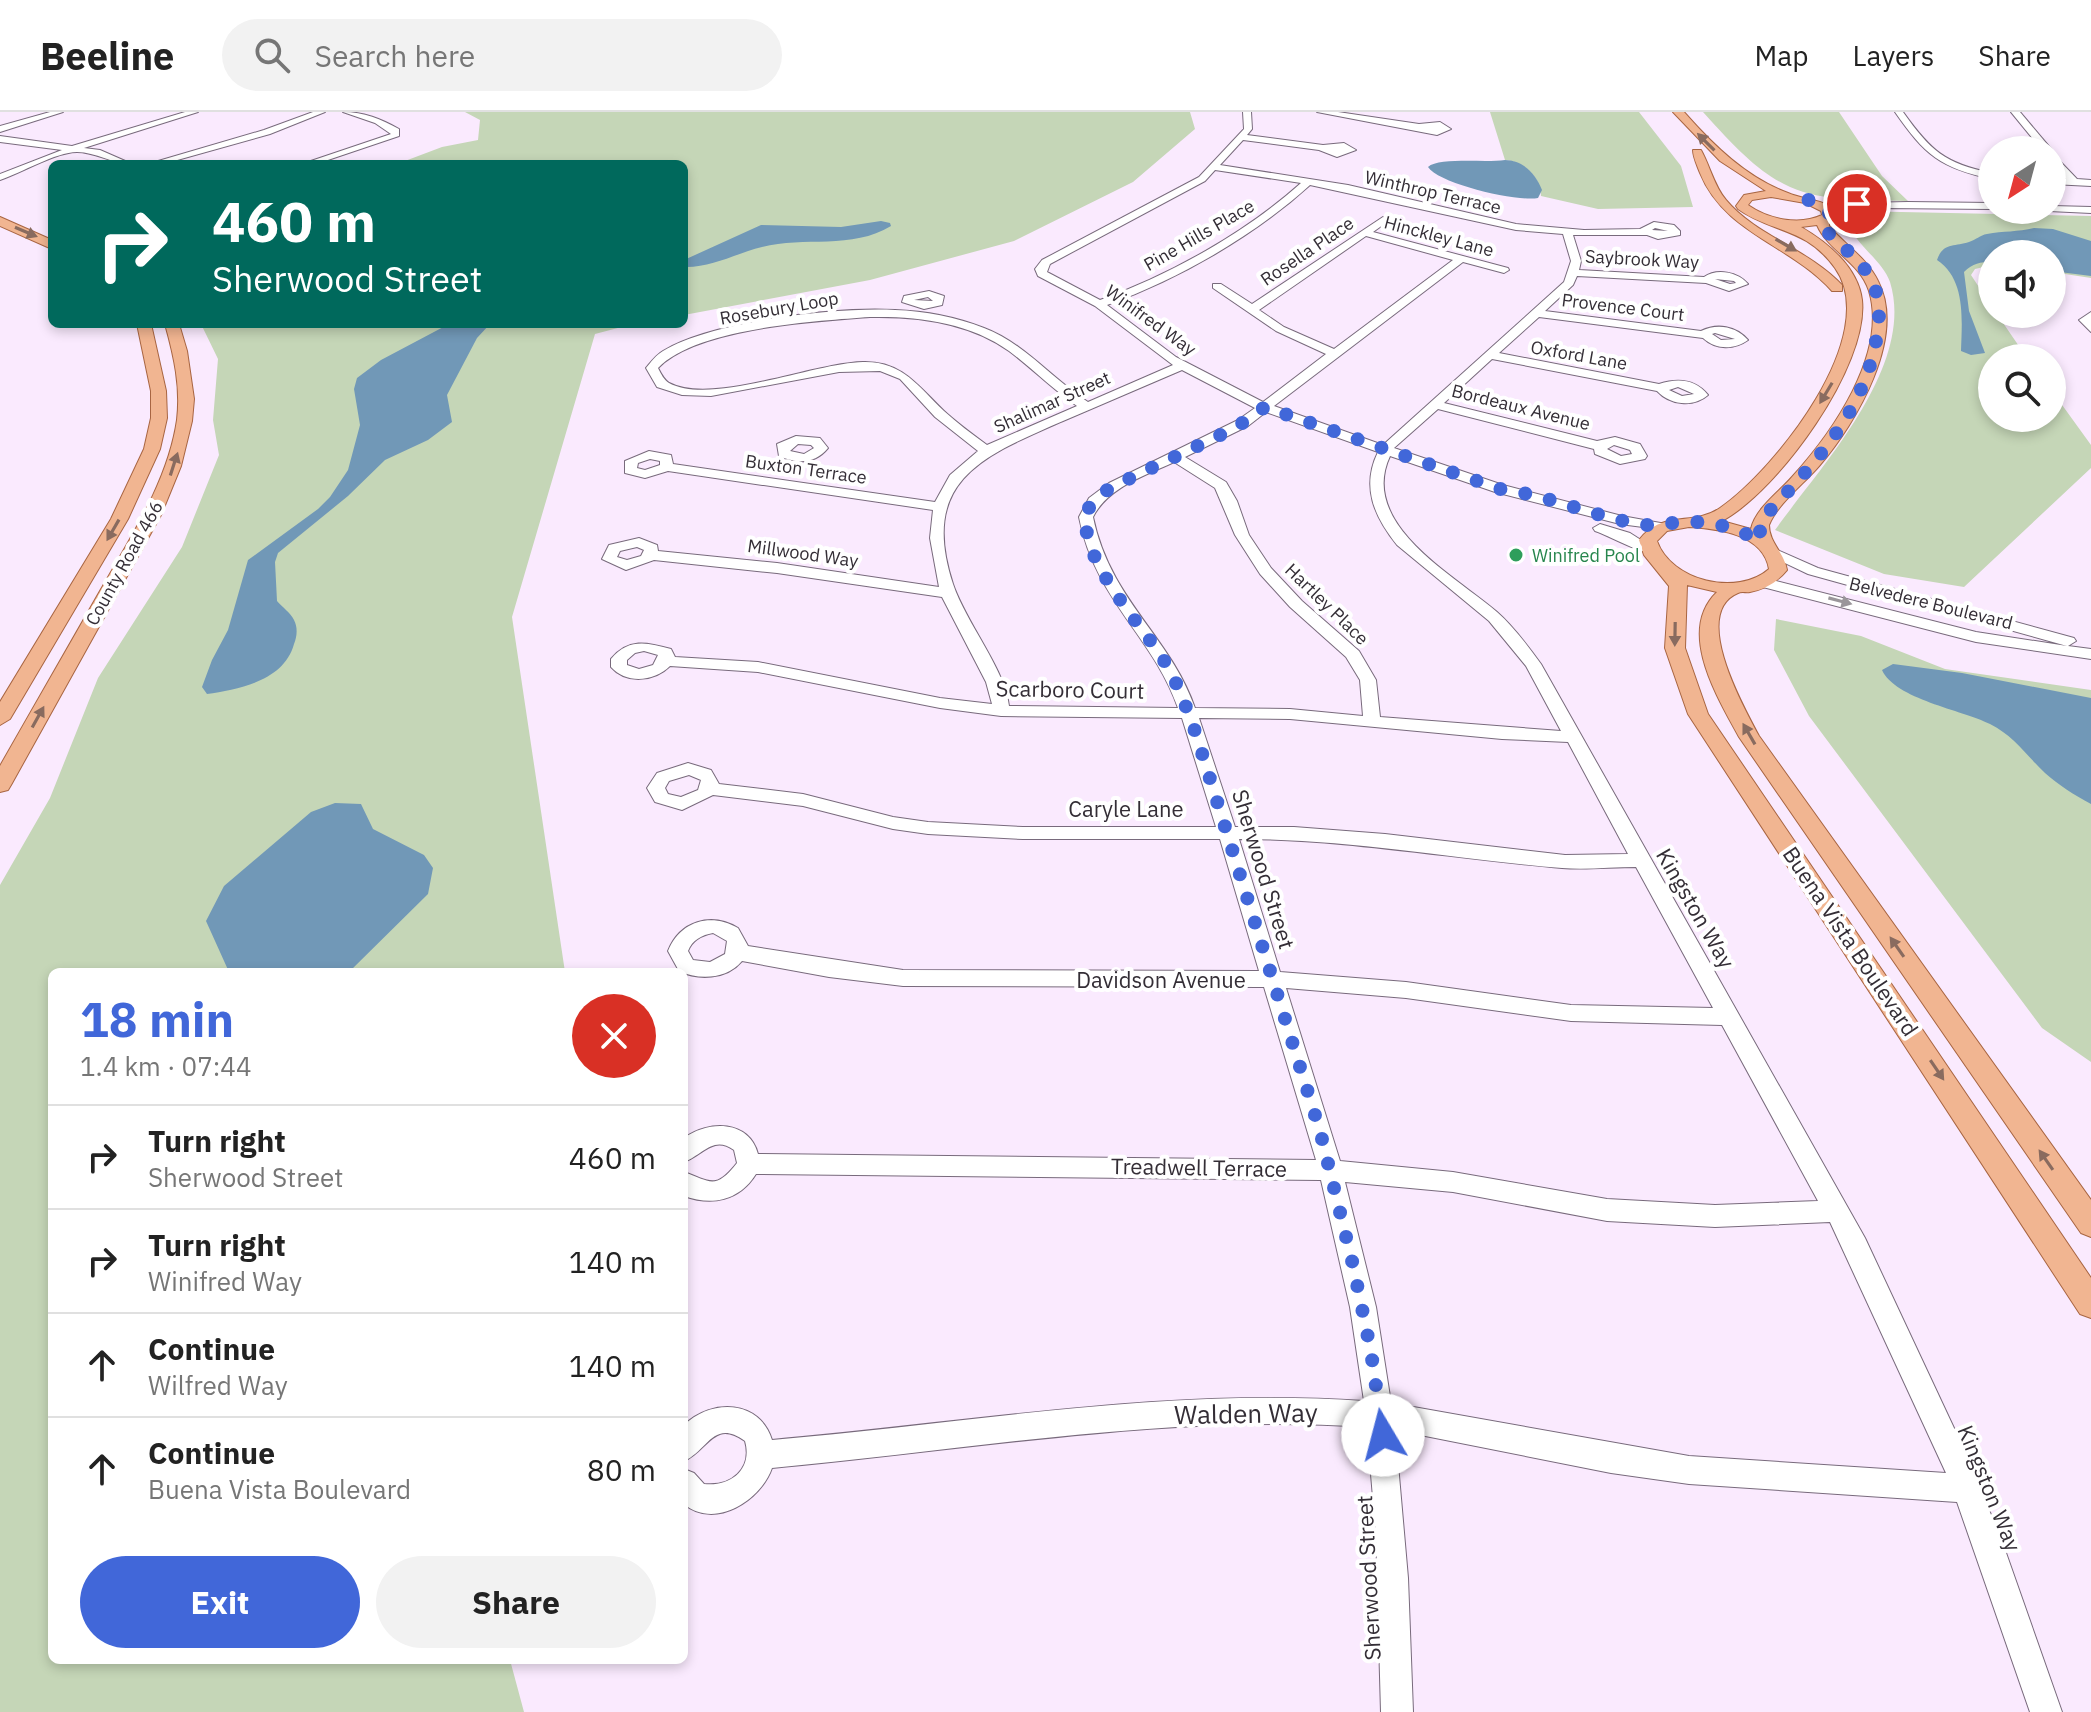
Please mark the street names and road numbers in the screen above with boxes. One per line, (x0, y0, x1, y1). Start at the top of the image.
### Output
street label: Winthrop Terrace (1363, 165, 1503, 219)
street label: Pine Hills Place (1140, 194, 1259, 276)
street label: Hinckley Lane (1382, 210, 1496, 262)
street label: Rosella Place (1256, 211, 1358, 291)
street label: Saybrook Way (1584, 245, 1700, 273)
street label: Winifred Way (1101, 279, 1201, 361)
street label: Rosebury Loop (718, 286, 840, 330)
street label: Provence Court (1560, 288, 1686, 326)
street label: Oxford Lane (1529, 335, 1629, 375)
street label: Shalimar Street (990, 366, 1114, 438)
street label: Bordeaux Avenue (1449, 379, 1593, 435)
street label: Buxton Terrace (744, 449, 868, 489)
street label: County Road 466 (80, 497, 168, 629)
street label: Millwood Way (746, 534, 860, 572)
street label: Hartley Place (1280, 558, 1374, 650)
street label: Belvedere Boulevard (1847, 572, 2015, 634)
street label: Scarboro Court (995, 673, 1145, 705)
street label: Sherwood Street (1226, 786, 1302, 952)
street label: Caryle Lane (1068, 794, 1184, 823)
street label: Buena Vista Boulevard (1777, 841, 1925, 1041)
street label: Kingston Way (1650, 843, 1742, 973)
street label: Davidson Avenue (1076, 965, 1246, 994)
street label: Treadwell Terrace (1111, 1151, 1287, 1183)
street label: Walden Way (1174, 1395, 1318, 1431)
street label: Kingston Way (1952, 1421, 2029, 1555)
street label: Sherwood Street (1349, 1495, 1387, 1661)

